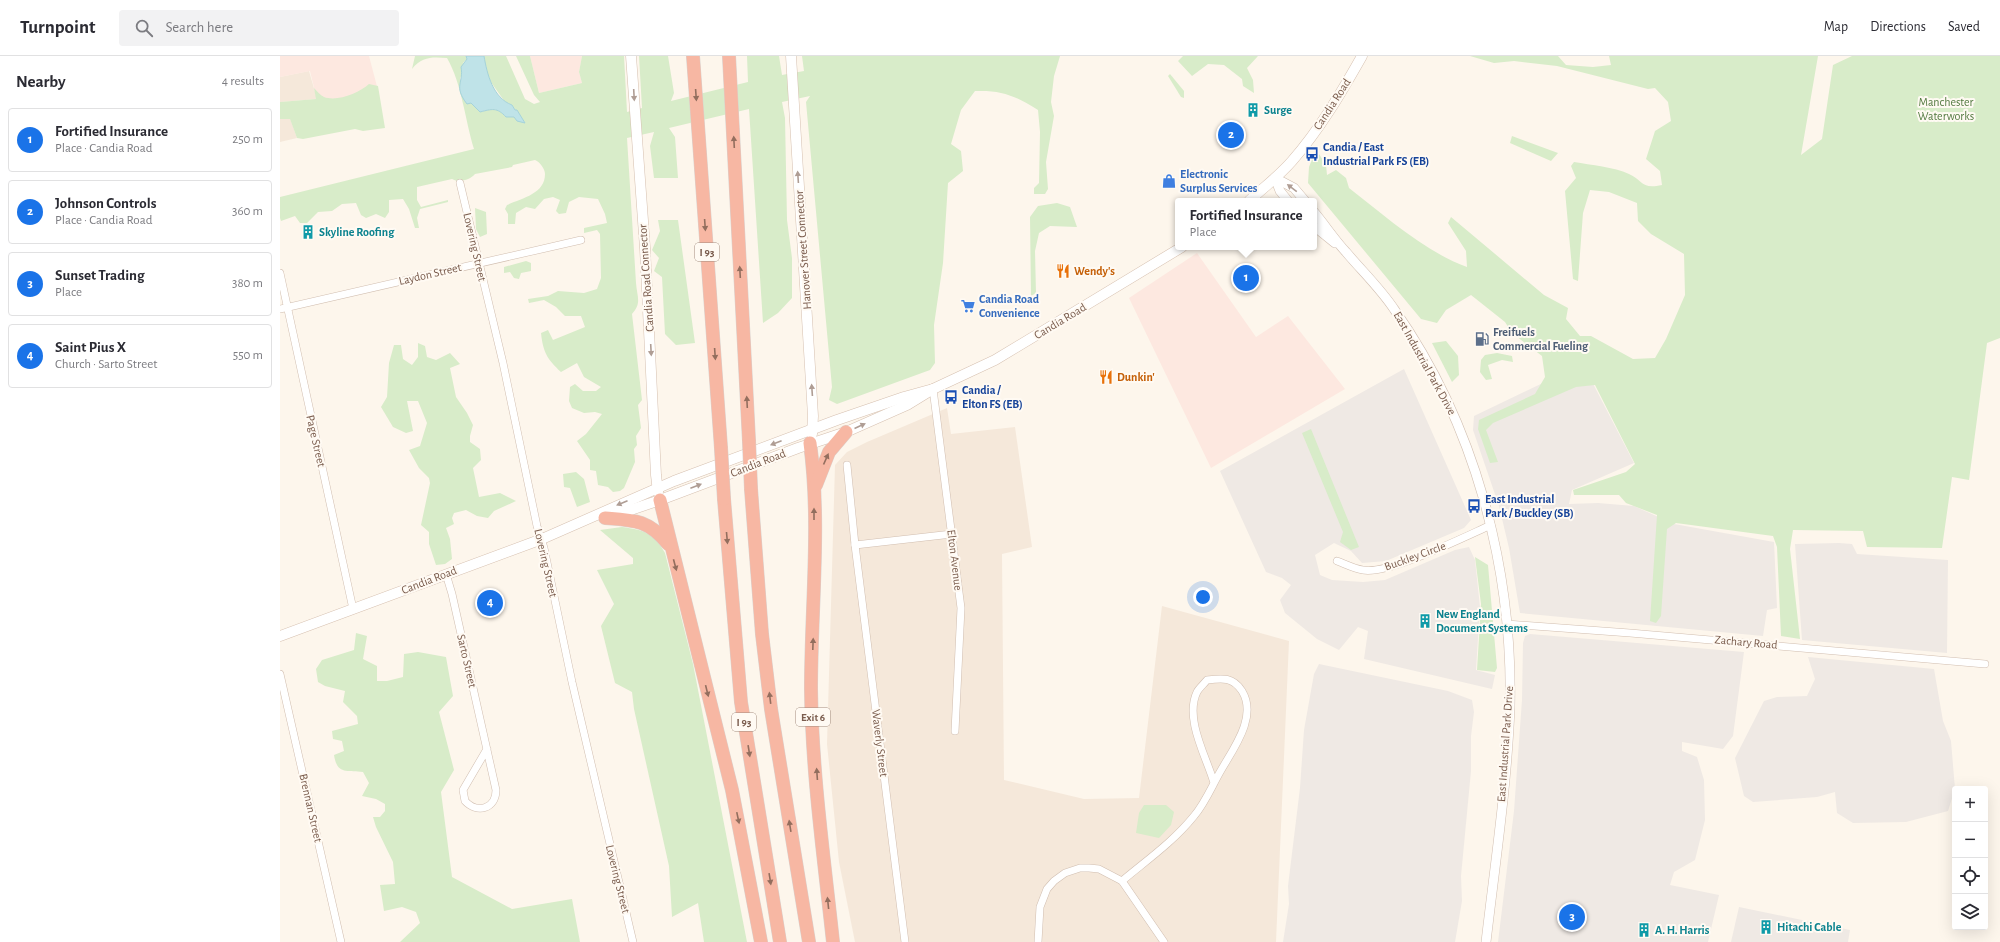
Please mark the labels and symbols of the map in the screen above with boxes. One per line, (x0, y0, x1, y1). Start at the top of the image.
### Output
street label: Candia Road (1311, 76, 1353, 132)
one-way arrow (630, 89, 637, 101)
one-way arrow (693, 89, 700, 101)
park label: Manchester Waterworks (1918, 96, 1974, 122)
building icon: Surge (1245, 102, 1261, 118)
place label: Surge (1264, 104, 1292, 116)
pin: 2 (1218, 120, 1244, 150)
one-way arrow (730, 136, 737, 148)
place label: Candia / East Industrial Park FS (EB) (1323, 141, 1429, 168)
bus stop icon: Candia / East Industrial Park FS (EB) (1304, 146, 1320, 162)
place label: Electronic Surplus Services (1180, 168, 1258, 194)
one-way arrow (795, 171, 802, 183)
shop icon: Electronic Surplus Services (1161, 173, 1177, 189)
one-way arrow (1286, 183, 1297, 192)
street label: Hanover Street Connector (793, 190, 813, 310)
street label: Lovering Street (461, 212, 489, 283)
one-way arrow (702, 219, 709, 231)
building icon: Skyline Roofing (300, 224, 316, 240)
street label: Candia Road Connector (636, 224, 656, 332)
place label: Skyline Roofing (319, 226, 395, 239)
road number: I 93 (695, 243, 719, 261)
street label: Laydon Street (398, 261, 463, 288)
restaurant icon: Wendy's (1055, 263, 1071, 279)
pin: 1 (1233, 263, 1259, 293)
place label: Wendy's (1074, 265, 1115, 278)
one-way arrow (737, 266, 744, 278)
place label: Candia Road Convenience (979, 293, 1040, 319)
supermarket icon: Candia Road Convenience (960, 298, 976, 314)
street label: Candia Road (1032, 301, 1088, 341)
street label: East Industrial Park Drive (1392, 309, 1458, 417)
place label: Freifuels Commercial Fueling (1493, 326, 1589, 352)
fuel station icon: Freifuels Commercial Fueling (1474, 331, 1490, 347)
one-way arrow (647, 344, 654, 356)
one-way arrow (711, 348, 718, 360)
restaurant icon: Dunkin' (1098, 369, 1114, 385)
place label: Dunkin' (1117, 371, 1155, 383)
one-way arrow (808, 384, 815, 396)
place label: Candia / Elton FS (EB) (962, 384, 1023, 411)
bus stop icon: Candia / Elton FS (EB) (943, 389, 959, 405)
one-way arrow (744, 396, 751, 408)
street label: Page Street (304, 414, 328, 468)
one-way arrow (854, 423, 866, 429)
one-way arrow (770, 440, 782, 446)
street label: Candia Road (729, 447, 787, 479)
one-way arrow (823, 453, 829, 464)
one-way arrow (691, 483, 703, 489)
place label: East Industrial Park / Buckley (SB) (1485, 493, 1574, 520)
bus stop icon: East Industrial Park / Buckley (SB) (1466, 498, 1482, 514)
one-way arrow (616, 500, 627, 506)
one-way arrow (811, 507, 817, 520)
street label: Lovering Street (532, 528, 560, 599)
street label: Elton Avenue (945, 529, 965, 591)
one-way arrow (724, 532, 731, 544)
street label: Buckley Circle (1383, 539, 1448, 574)
one-way arrow (672, 560, 678, 572)
street label: Candia Road (400, 564, 458, 596)
your location (1193, 587, 1213, 607)
pin: 4 (477, 588, 503, 618)
place label: New England Document Systems (1436, 608, 1528, 635)
building icon: New England Document Systems (1417, 613, 1433, 629)
street label: Sarto Street (455, 633, 479, 689)
street label: Zachary Road (1714, 633, 1778, 652)
one-way arrow (809, 638, 816, 650)
one-way arrow (705, 685, 711, 698)
street label: East Industrial Park Drive (1495, 686, 1515, 802)
one-way arrow (766, 692, 773, 704)
road number: Exit 6 (796, 708, 830, 726)
street label: Waverly Street (869, 708, 890, 778)
road number: I 93 (732, 713, 756, 731)
one-way arrow (746, 745, 752, 757)
one-way arrow (813, 768, 820, 780)
street label: Brennan Street (297, 773, 325, 844)
one-way arrow (735, 812, 741, 824)
one-way arrow (787, 820, 793, 833)
street label: Lovering Street (604, 844, 632, 915)
one-way arrow (767, 873, 773, 885)
one-way arrow (825, 897, 832, 909)
pin: 3 (1559, 902, 1585, 932)
building icon: Hitachi Cable (1758, 919, 1774, 935)
place label: Hitachi Cable (1777, 921, 1842, 933)
building icon: A. H. Harris (1636, 922, 1652, 938)
place label: A. H. Harris (1655, 924, 1710, 936)

